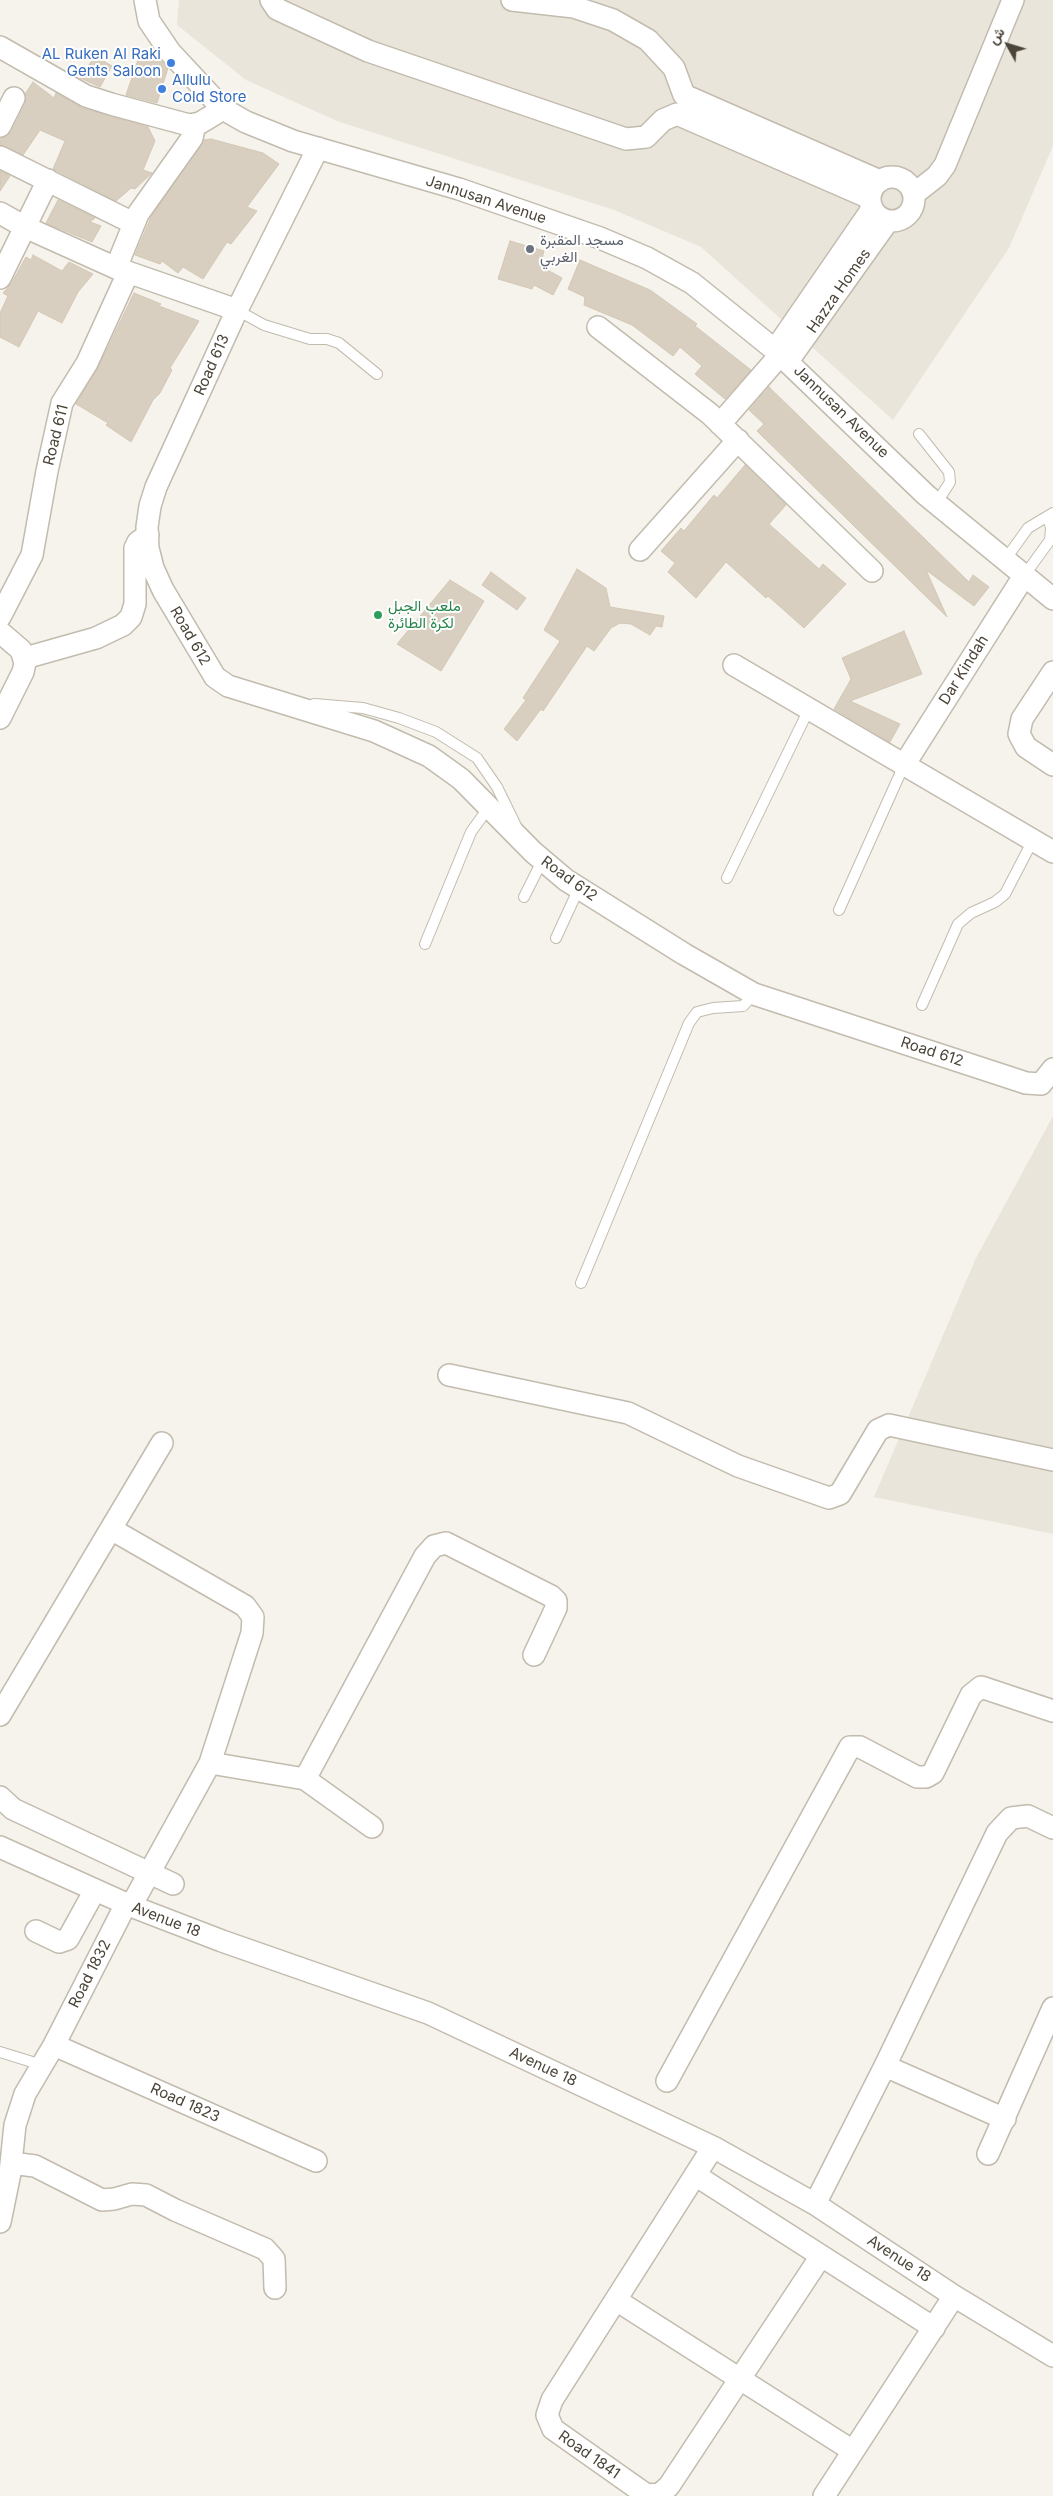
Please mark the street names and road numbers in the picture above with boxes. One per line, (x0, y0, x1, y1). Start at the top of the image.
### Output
street label: Jannusan Avenue (423, 172, 549, 228)
street label: Hazza Homes (803, 245, 875, 337)
street label: Road 613 (191, 332, 233, 398)
street label: Jannusan Avenue (790, 362, 892, 462)
street label: Road 611 (40, 403, 72, 467)
street label: Road 612 (166, 603, 214, 669)
street label: Dar Kindah (936, 632, 992, 708)
street label: Road 612 (537, 853, 601, 905)
street label: Road 612 (898, 1033, 966, 1071)
street label: Avenue 18 (129, 1899, 203, 1941)
street label: Road 1832 (65, 1937, 115, 2011)
street label: Avenue 18 (506, 2044, 580, 2090)
street label: Road 1823 (147, 2080, 223, 2126)
street label: Avenue 18 (864, 2232, 934, 2286)
street label: Road 1841 (555, 2427, 623, 2483)

